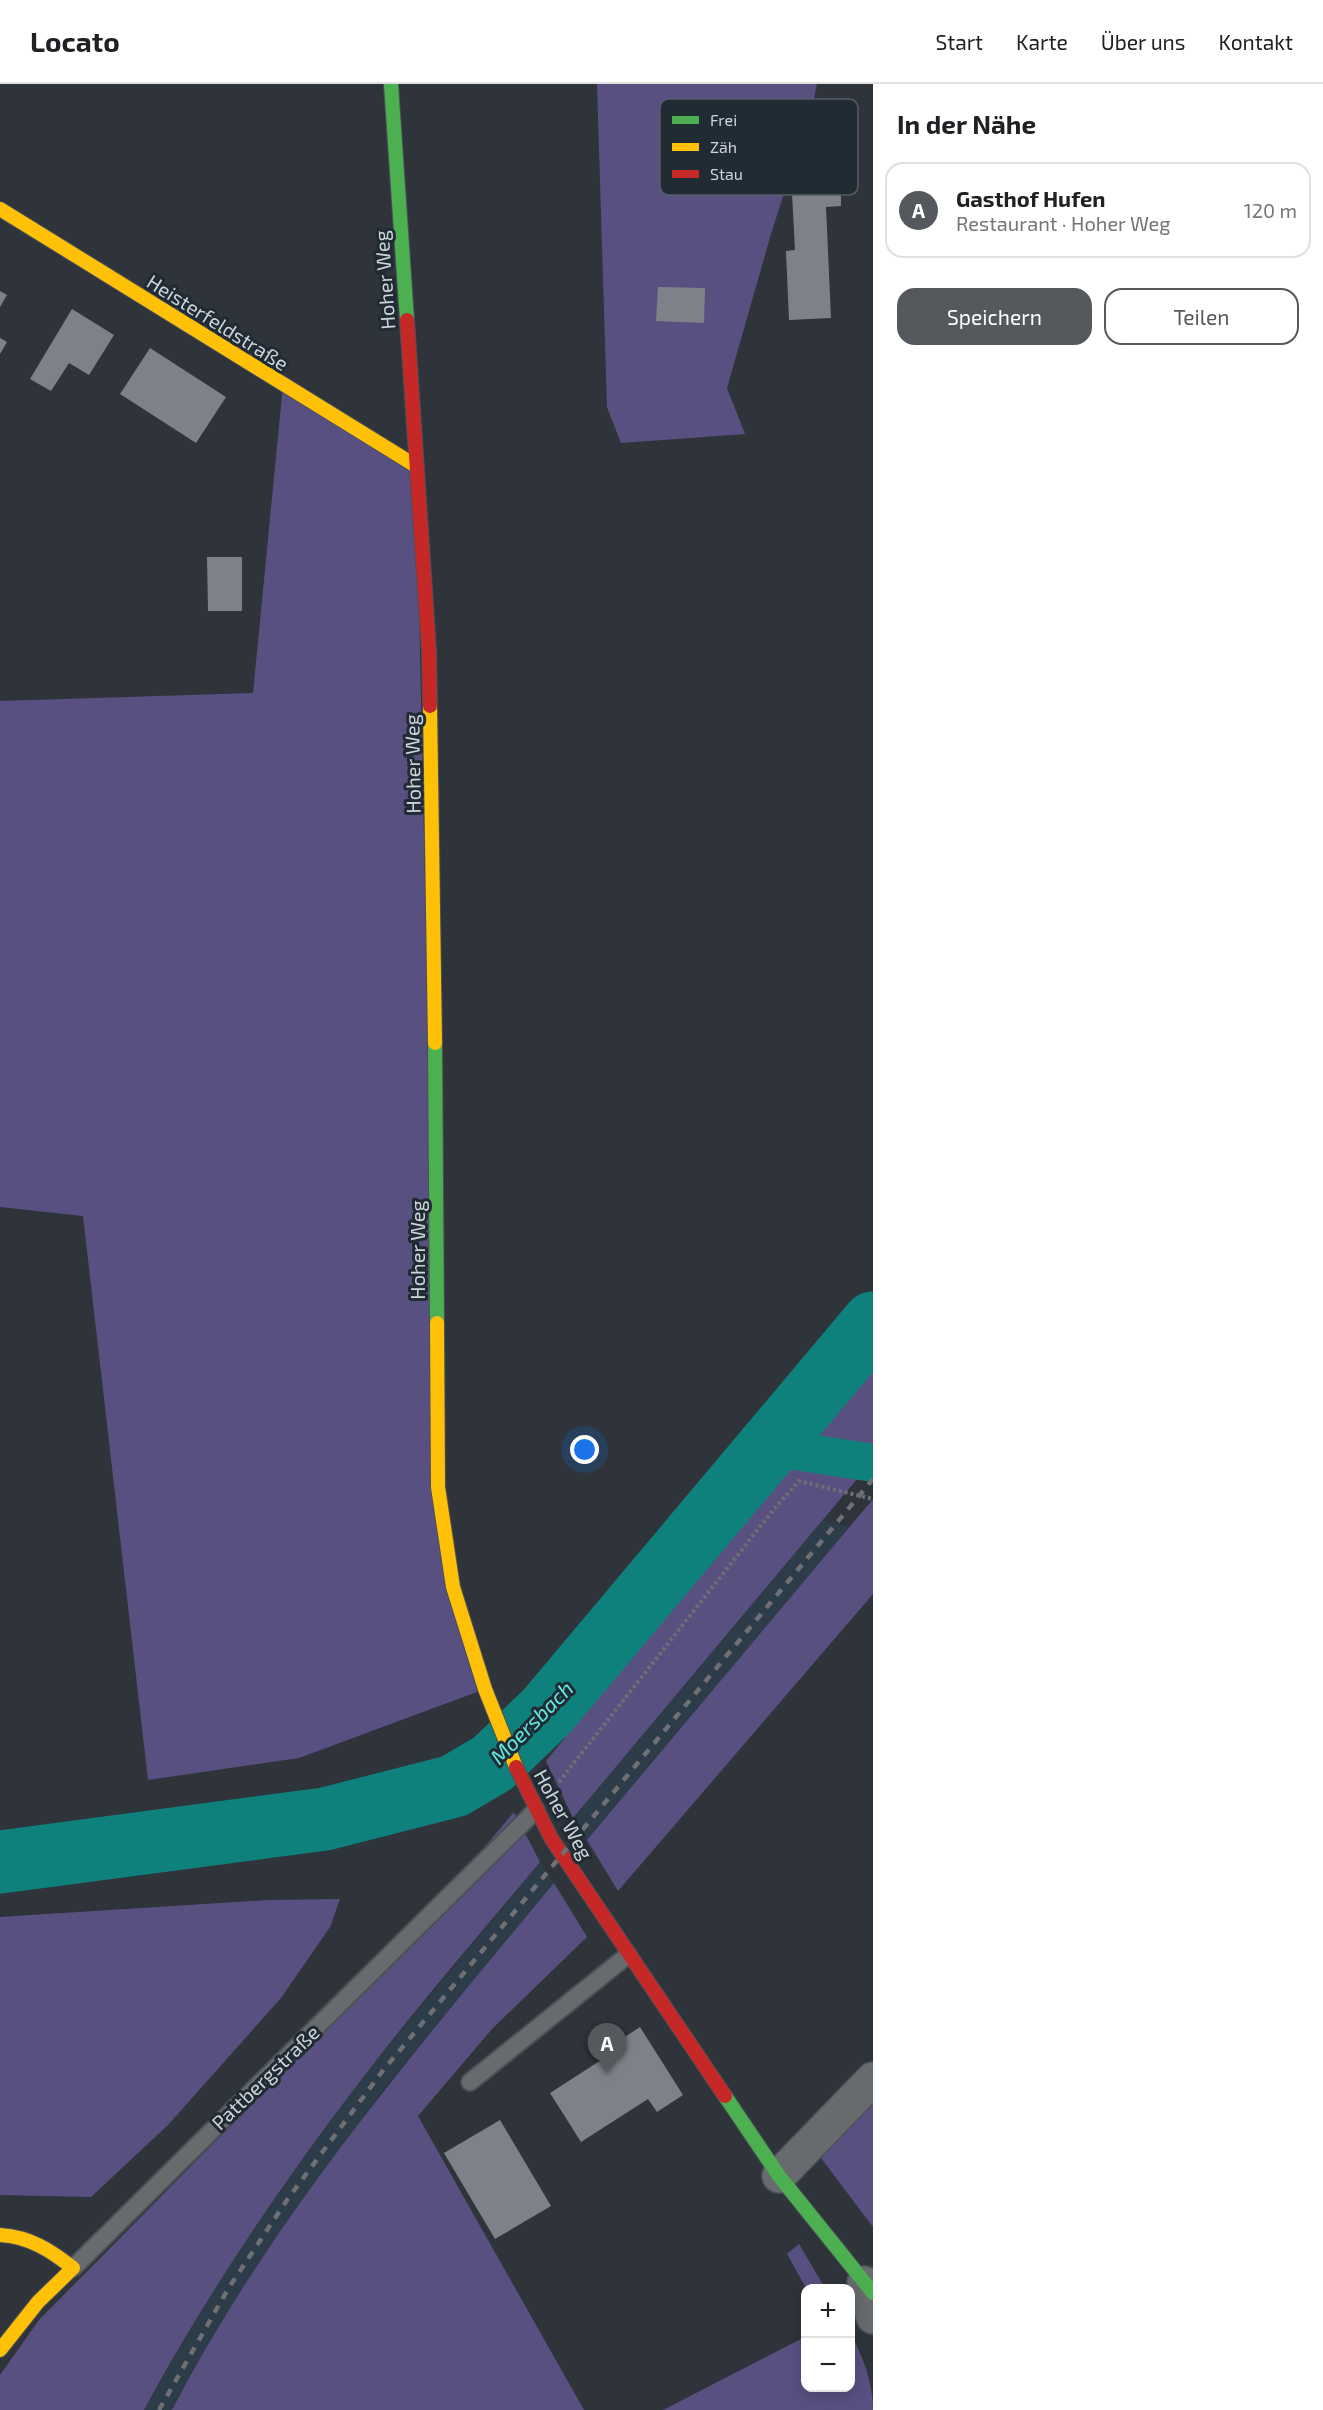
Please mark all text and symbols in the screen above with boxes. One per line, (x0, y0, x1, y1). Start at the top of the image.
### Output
text: Locato (30, 24, 120, 58)
text: Start (936, 29, 983, 54)
text: Karte (1016, 29, 1068, 54)
text: Über uns (1101, 29, 1186, 54)
text: Kontakt (1219, 29, 1293, 54)
legend (660, 99, 858, 195)
text: In der Nähe (897, 108, 1036, 139)
text: Frei (710, 110, 737, 129)
text: Zäh (710, 137, 737, 156)
text: Stau (710, 164, 743, 183)
text: Gasthof Hufen (956, 185, 1106, 211)
text: A (912, 198, 925, 222)
text: 120 m (1244, 198, 1297, 222)
text: Restaurant · Hoher Weg (956, 211, 1170, 235)
street label: Hoher Weg (369, 230, 399, 330)
street label: Heisterfeldstraße (143, 269, 293, 375)
button: Speichern (897, 288, 1092, 345)
button: Teilen (1104, 288, 1299, 345)
street label: Hoher Weg (399, 714, 425, 814)
street label: Hoher Weg (405, 1200, 429, 1300)
your location (570, 1435, 599, 1464)
water label: Moersbach (484, 1675, 578, 1769)
street label: Hoher Weg (529, 1765, 599, 1863)
street label: Pattbergstraße (206, 2020, 324, 2134)
pin: A (588, 2024, 626, 2073)
map controls (801, 2284, 855, 2392)
button: + (801, 2284, 855, 2338)
button: − (801, 2338, 855, 2392)

